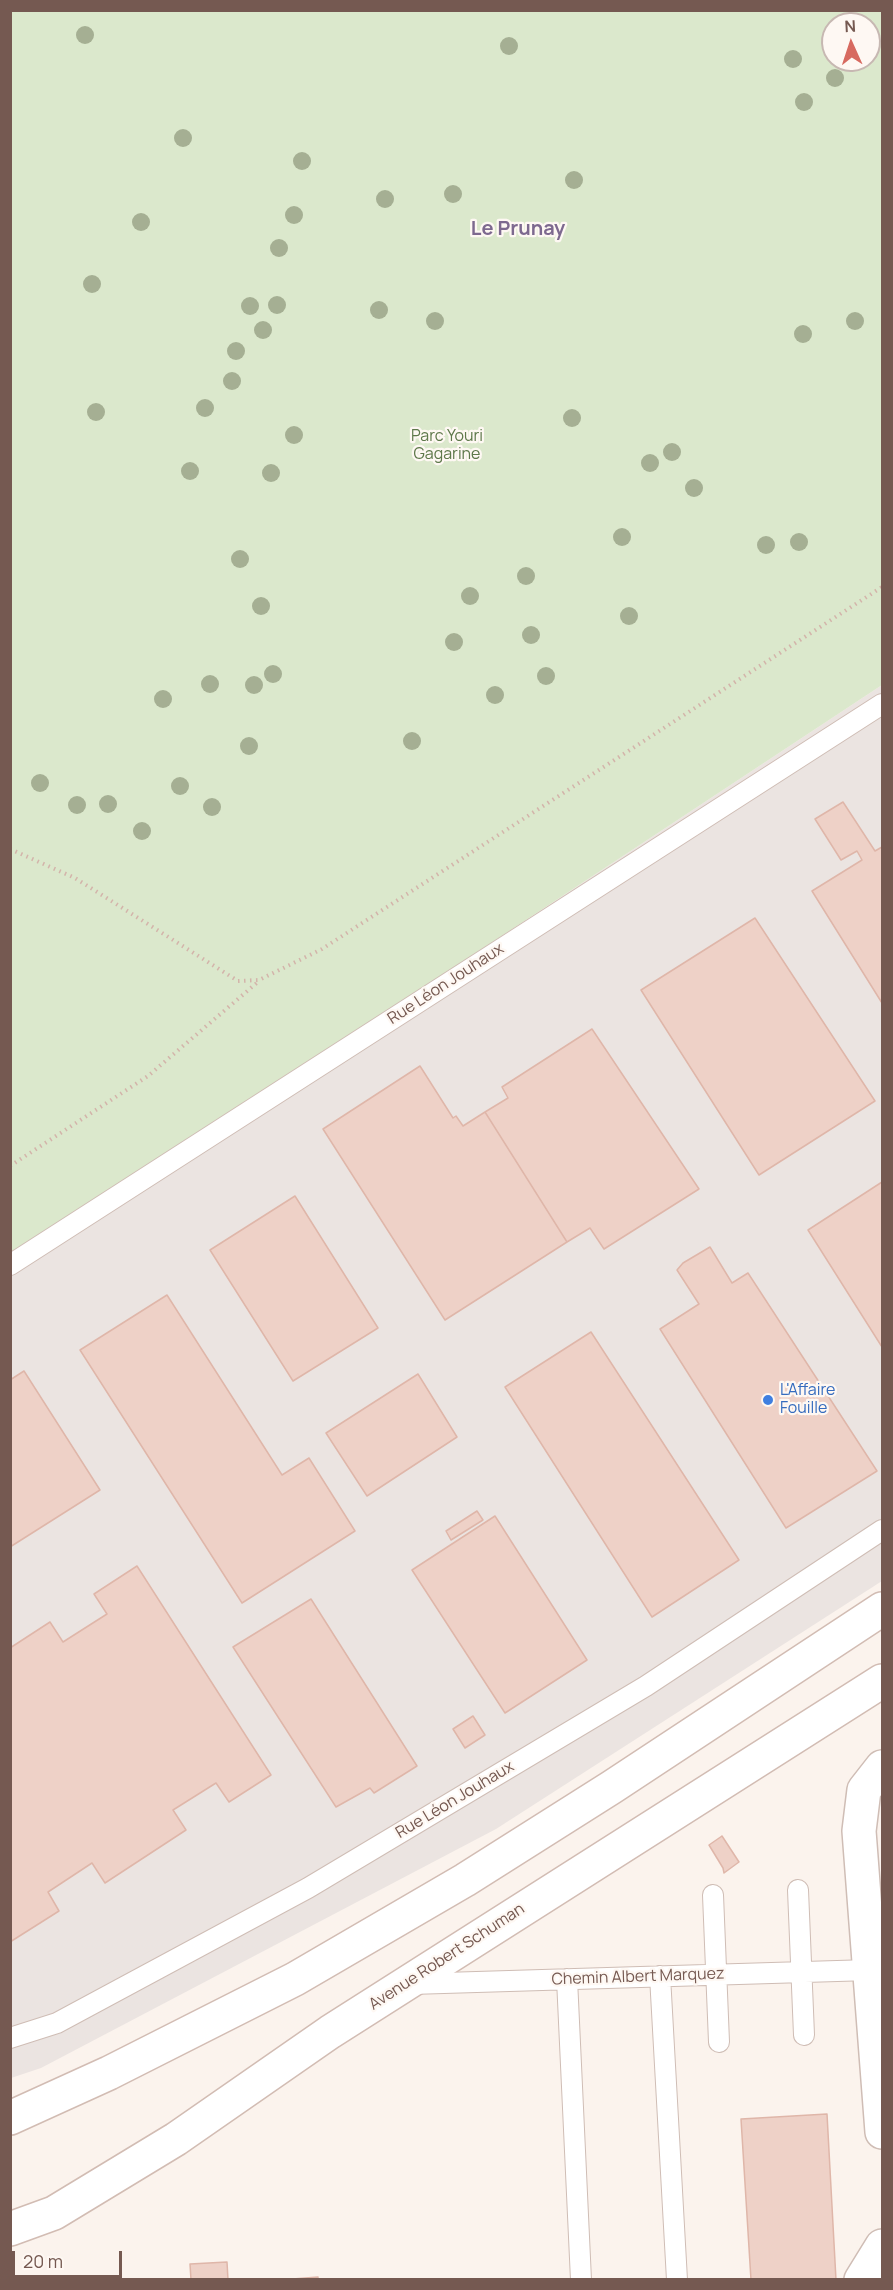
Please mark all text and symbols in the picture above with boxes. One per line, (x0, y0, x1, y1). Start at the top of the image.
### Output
north arrow (821, 12, 881, 72)
text: N (844, 15, 856, 37)
district label: Le Prunay (471, 217, 565, 241)
park label: Parc Youri Gagarine (411, 427, 483, 465)
street label: Rue Léon Jouhaux (384, 939, 508, 1029)
place label: L'Affaire Fouille (780, 1381, 835, 1419)
marker: L'Affaire Fouille (761, 1393, 775, 1407)
street label: Rue Léon Jouhaux (392, 1757, 518, 1843)
street label: Avenue Robert Schuman (366, 1900, 528, 2014)
street label: Chemin Albert Marquez (551, 1964, 725, 1990)
scale bar (15, 2239, 124, 2277)
text: 20 m (23, 2249, 63, 2273)

